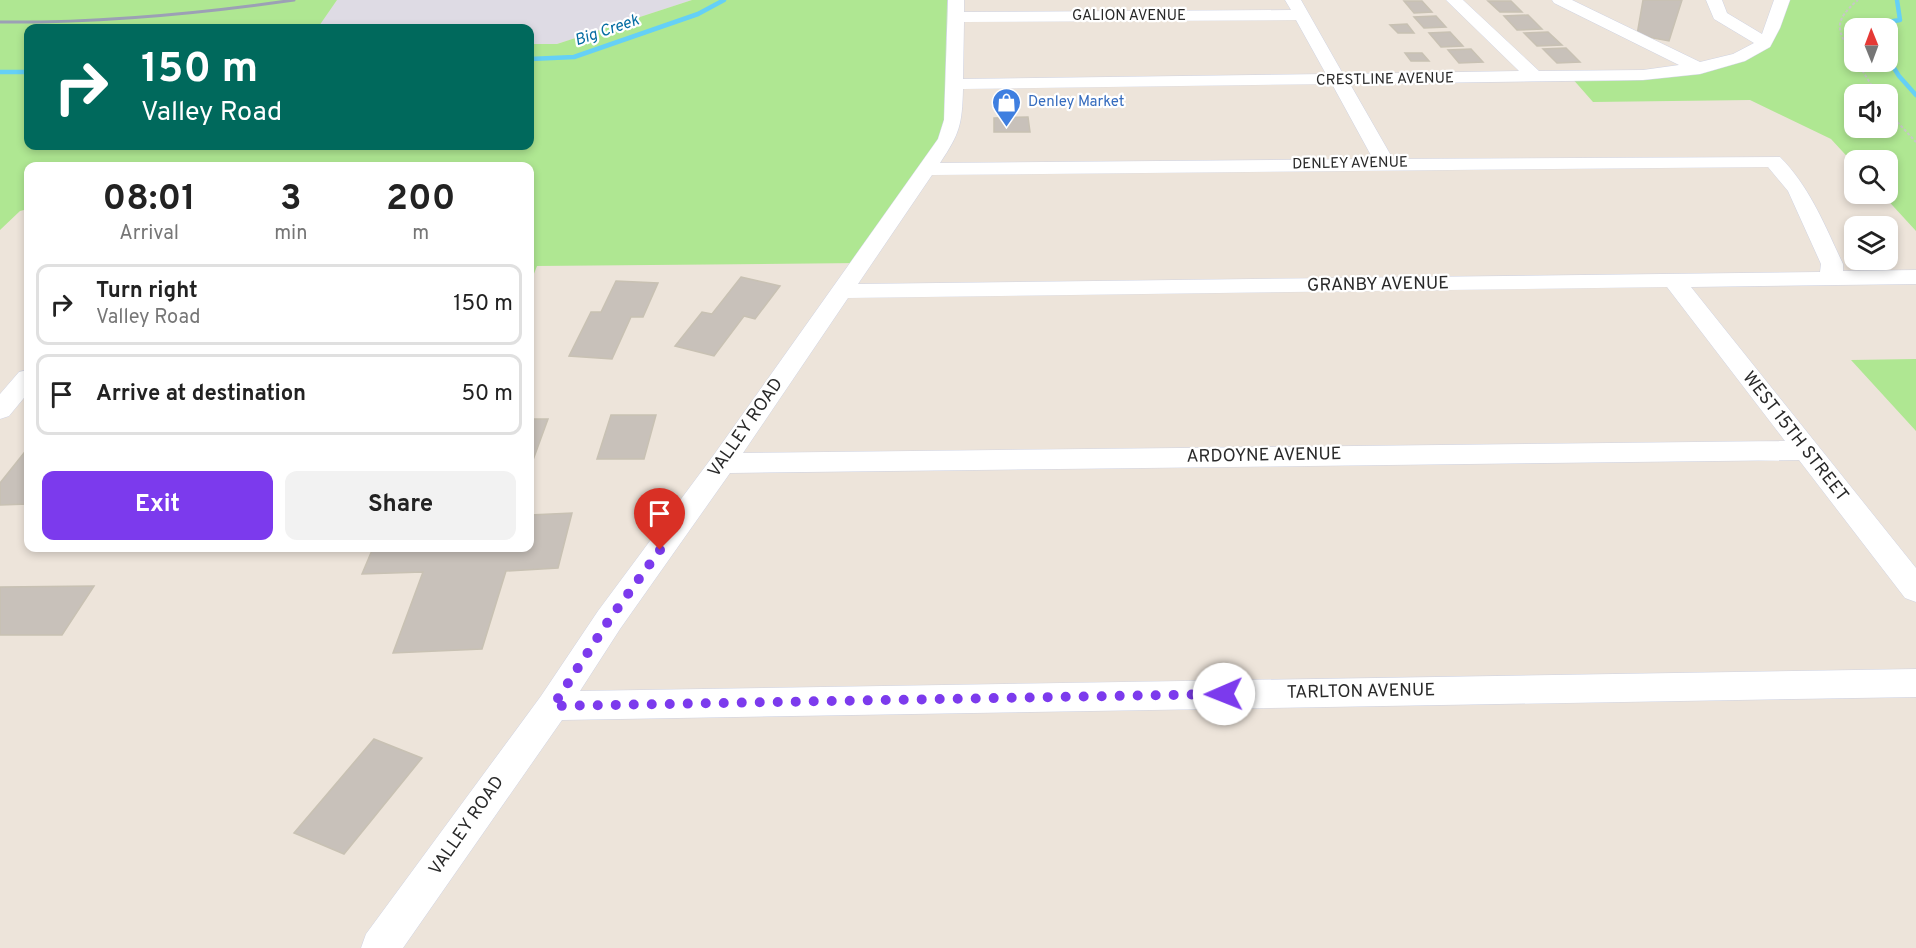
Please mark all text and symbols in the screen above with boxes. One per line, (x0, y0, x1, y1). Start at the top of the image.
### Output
street label: GALION AVENUE (1072, 7, 1186, 26)
water label: Big Creek (572, 10, 643, 51)
north arrow (1844, 18, 1898, 72)
map controls (1844, 18, 1898, 270)
text: 150 m (141, 44, 258, 97)
icon: right (42, 48, 120, 126)
street label: CRESTLINE AVENUE (1316, 69, 1454, 91)
button: sound (1844, 84, 1898, 138)
shop icon: Denley Market (991, 86, 1023, 128)
place label: Denley Market (1028, 93, 1124, 112)
text: Valley Road (141, 96, 282, 130)
button: search (1844, 150, 1898, 204)
street label: DENLEY AVENUE (1292, 153, 1408, 175)
text: 08:01 (103, 177, 196, 223)
text: 3 (280, 177, 302, 223)
text: 200 (386, 177, 455, 223)
button: layers (1844, 216, 1898, 270)
text: Arrival (119, 221, 179, 247)
text: min (274, 221, 307, 247)
text: m (412, 221, 429, 247)
street label: GRANBY AVENUE (1307, 272, 1449, 298)
text: Turn right (96, 278, 198, 305)
icon: right (45, 288, 78, 321)
text: 150 m (453, 291, 513, 318)
text: Valley Road (96, 305, 201, 331)
street label: WEST 15TH STREET (1737, 367, 1853, 507)
street label: VALLEY ROAD (703, 374, 789, 482)
icon: arrive (45, 378, 78, 411)
text: Arrive at destination (96, 381, 306, 408)
text: 50 m (461, 381, 513, 408)
street label: ARDOYNE AVENUE (1186, 443, 1342, 469)
button: Exit (42, 471, 273, 540)
button: Share (285, 471, 516, 540)
pin (634, 488, 685, 550)
icon: arrive (643, 497, 676, 530)
position arrow (1192, 662, 1256, 726)
street label: TARLTON AVENUE (1287, 679, 1435, 705)
street label: VALLEY ROAD (424, 772, 510, 880)

